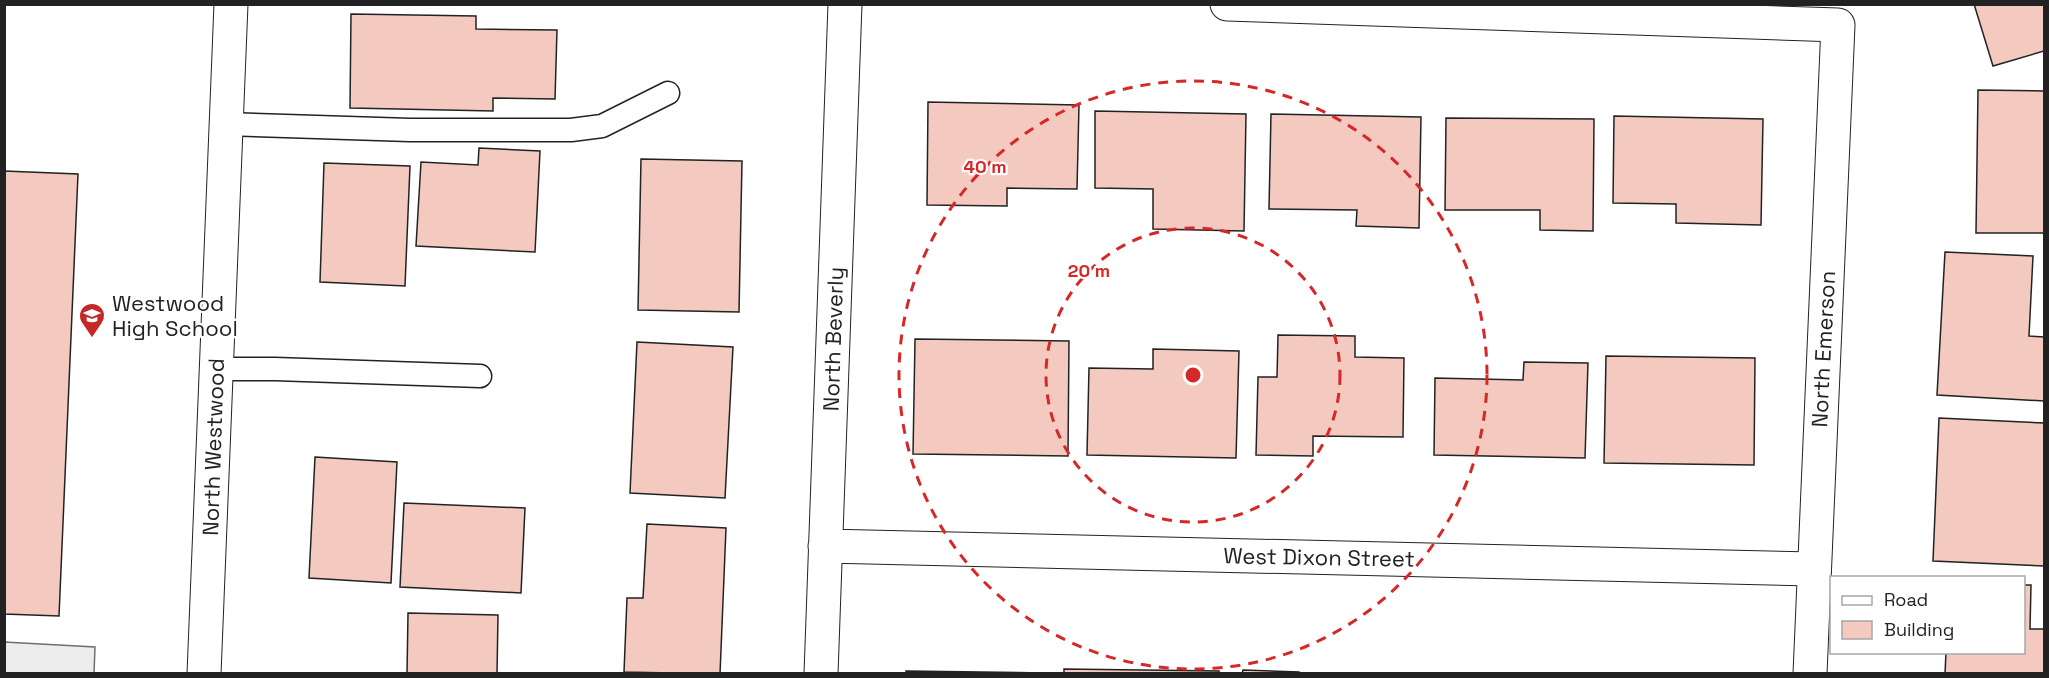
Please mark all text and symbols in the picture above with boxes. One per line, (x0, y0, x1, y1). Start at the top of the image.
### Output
text: 40 m (963, 155, 1007, 178)
text: 20 m (1068, 259, 1110, 282)
street label: North Beverly (816, 266, 850, 412)
street label: North Emerson (1805, 270, 1841, 428)
place label: Westwood High School (112, 289, 238, 342)
school or university icon: Westwood High School (77, 301, 107, 339)
street label: North Westwood (196, 358, 230, 536)
centre of rings (1183, 365, 1203, 385)
street label: West Dixon Street (1223, 541, 1415, 573)
legend (1830, 576, 2025, 654)
text: Road (1884, 588, 1928, 611)
text: Building (1884, 618, 1954, 641)

